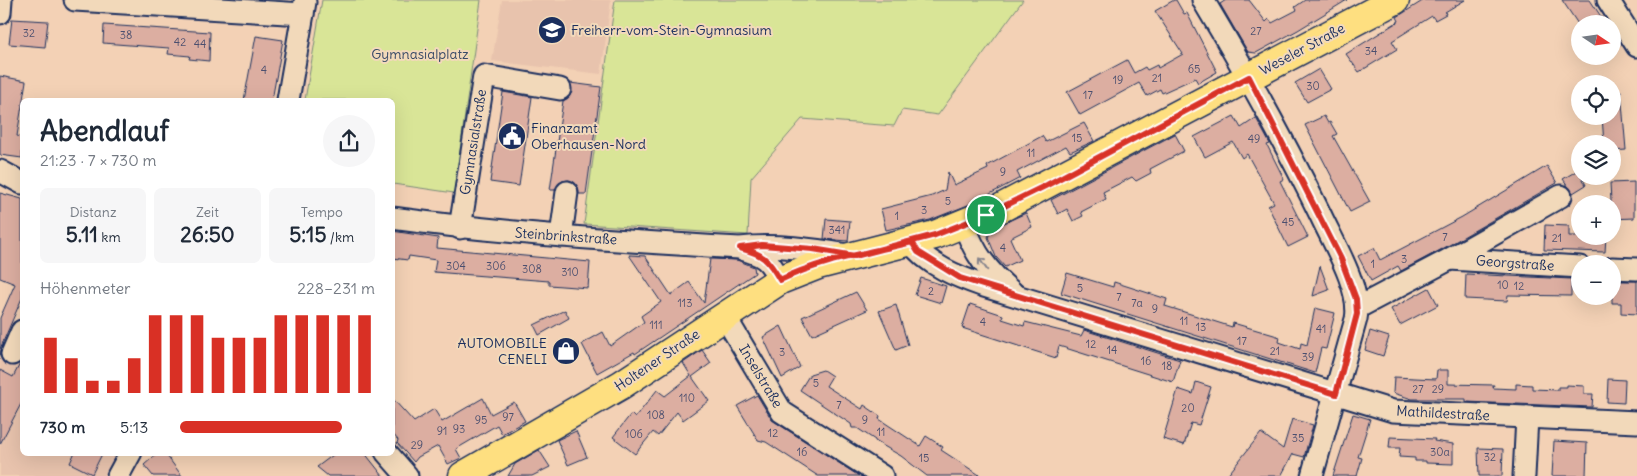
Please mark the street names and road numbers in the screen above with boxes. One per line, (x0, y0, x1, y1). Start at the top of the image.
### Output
street label: Weseler Straße (1256, 19, 1348, 79)
street label: Gymnasialstraße (456, 88, 490, 196)
street label: Steinbrinkstraße (514, 223, 618, 249)
street label: Georgstraße (1475, 251, 1555, 275)
street label: Holtener Straße (611, 325, 703, 395)
street label: Inselstraße (735, 341, 787, 411)
street label: Mathildestraße (1396, 402, 1490, 424)

